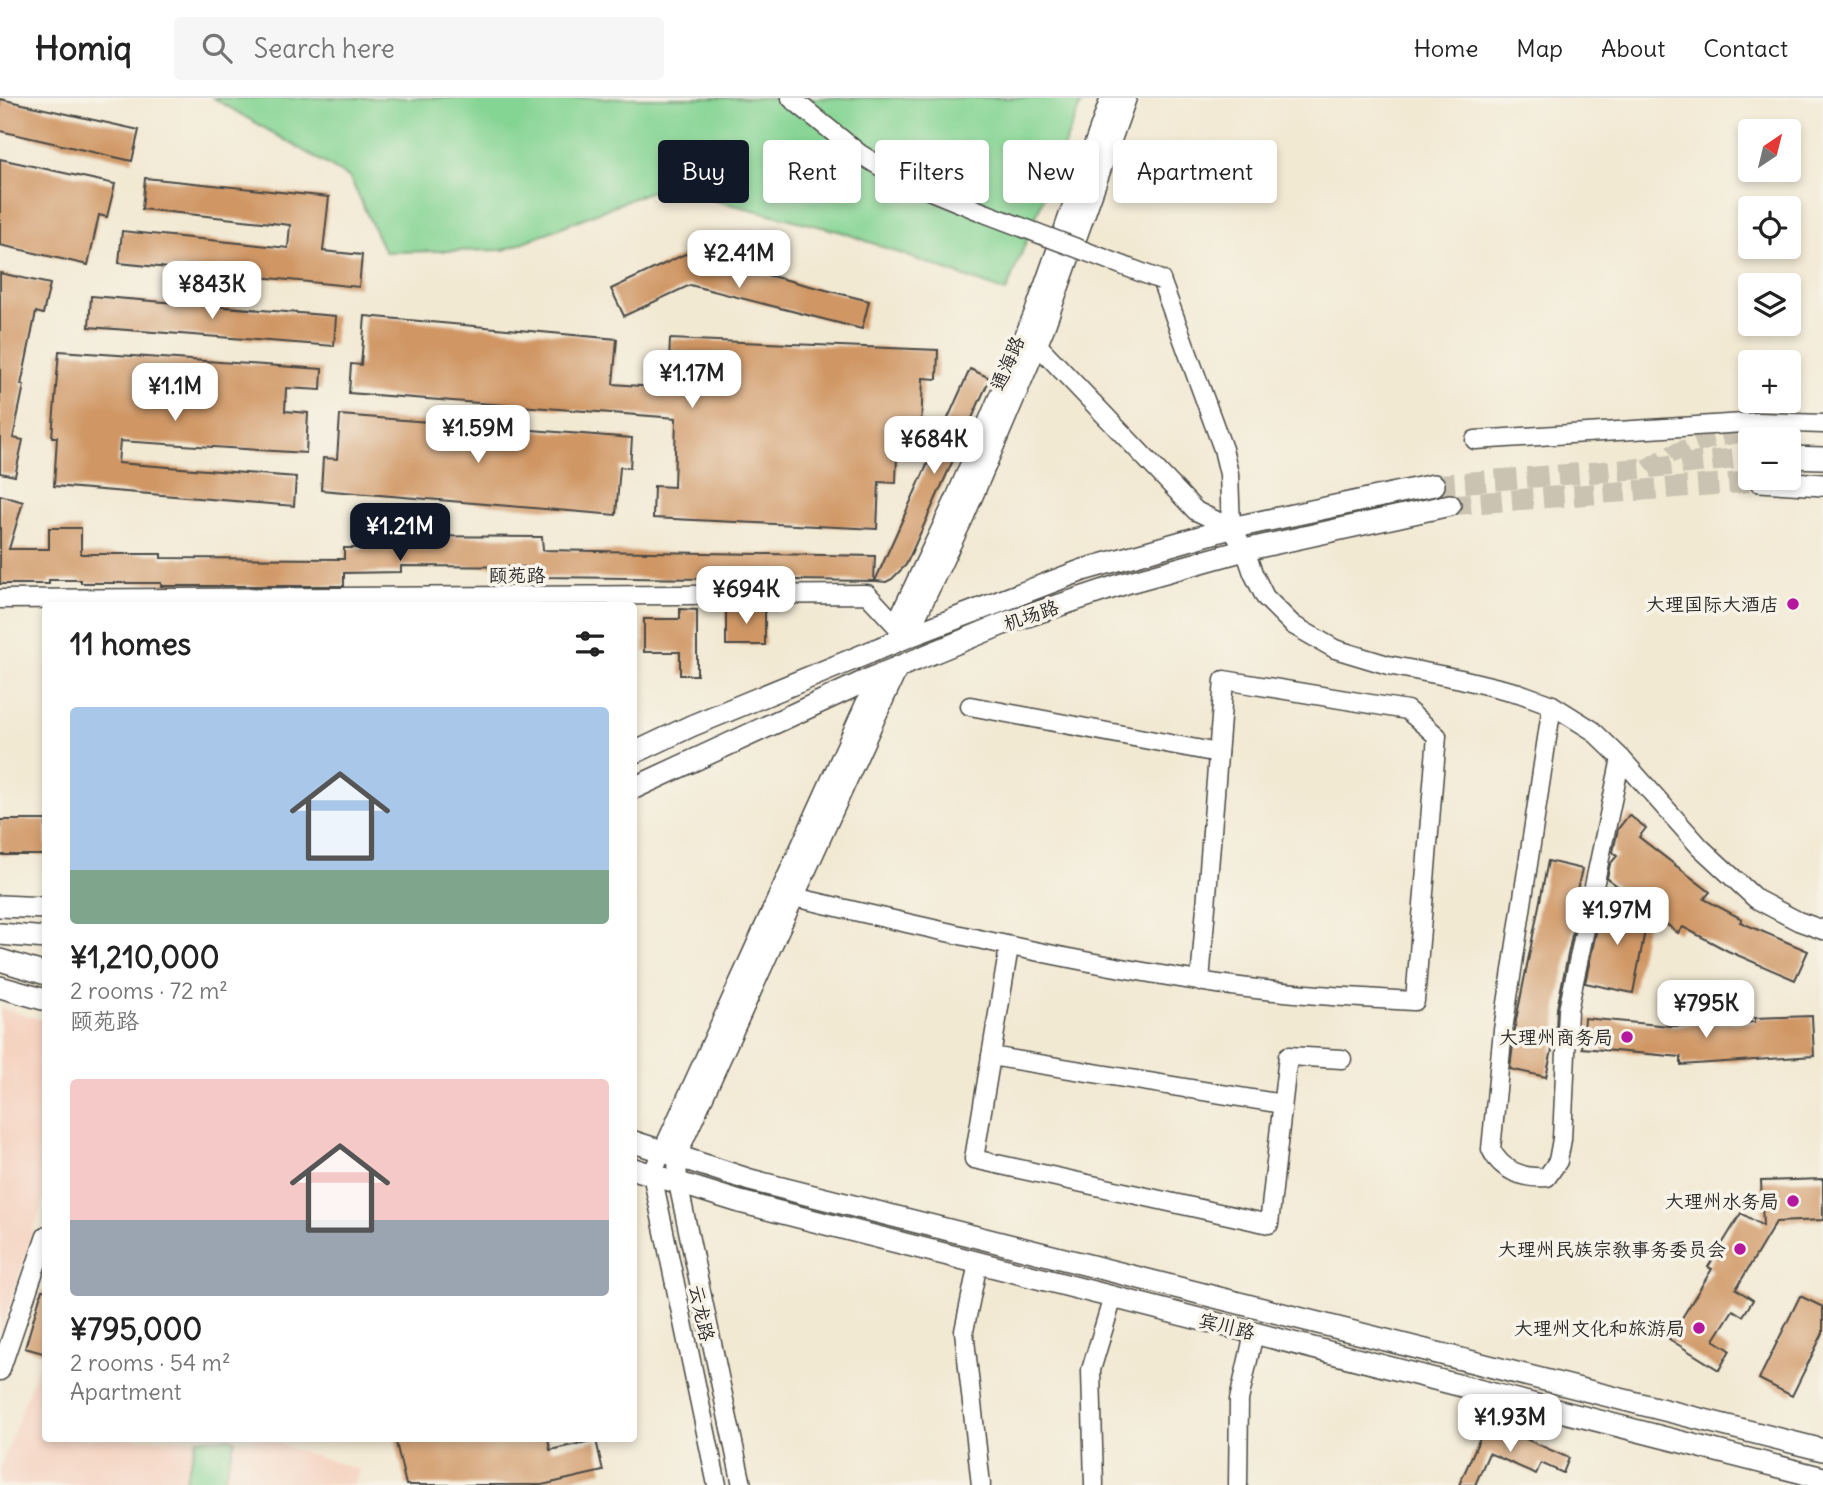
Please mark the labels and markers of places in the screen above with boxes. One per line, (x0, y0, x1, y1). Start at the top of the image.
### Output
pin: ¥2.41M (682, 230, 796, 290)
pin: ¥843K (163, 262, 261, 321)
pin: ¥1.17M (635, 350, 749, 410)
pin: ¥1.1M (126, 364, 224, 423)
pin: ¥1.59M (421, 406, 535, 465)
pin: ¥684K (885, 416, 983, 476)
pin: ¥1.21M (343, 504, 457, 563)
pin: ¥694K (697, 566, 795, 626)
place label: 大理国际大酒店 (1646, 592, 1779, 616)
marker: 大理国际大酒店 (1785, 596, 1801, 612)
pin: ¥1.97M (1560, 888, 1674, 947)
pin: ¥795K (1657, 981, 1755, 1040)
place label: 大理州商务局 (1499, 1025, 1613, 1049)
marker: 大理州商务局 (1619, 1029, 1635, 1045)
place label: 大理州水务局 (1665, 1189, 1779, 1213)
marker: 大理州水务局 (1785, 1193, 1801, 1209)
place label: 大理州民族宗教事务委员会 (1498, 1237, 1726, 1261)
marker: 大理州民族宗教事务委员会 (1732, 1241, 1748, 1257)
place label: 大理州文化和旅游局 (1514, 1316, 1685, 1340)
marker: 大理州文化和旅游局 (1691, 1320, 1707, 1336)
pin: ¥1.93M (1453, 1394, 1567, 1454)

